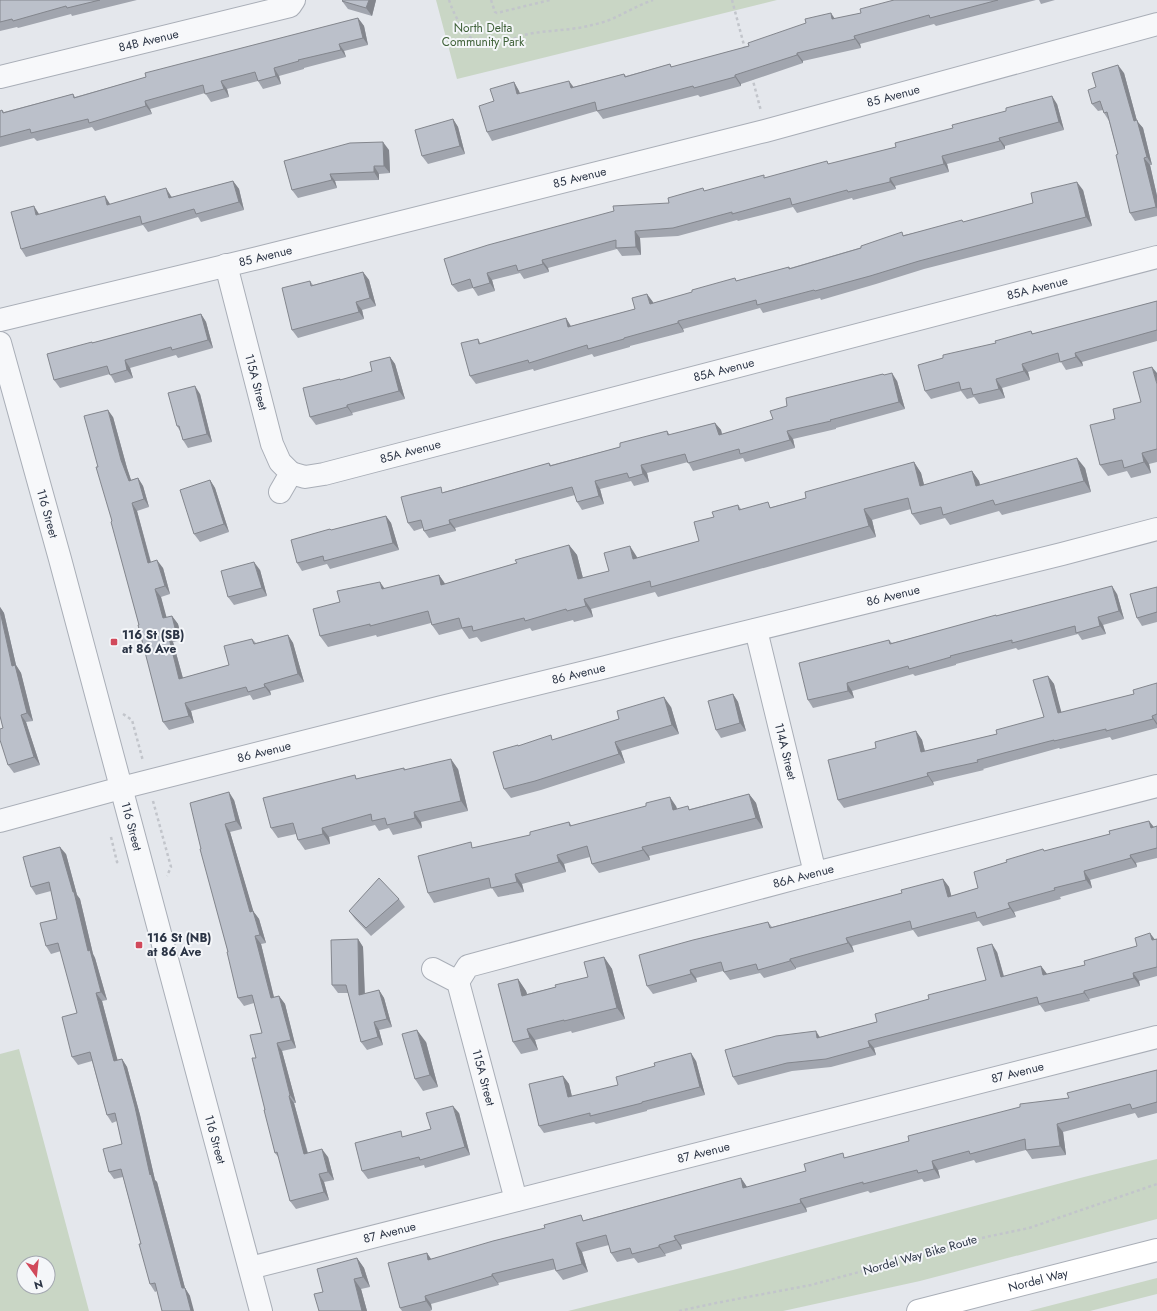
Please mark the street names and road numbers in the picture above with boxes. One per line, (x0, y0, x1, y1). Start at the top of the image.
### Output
street label: 84B Avenue (117, 25, 181, 57)
street label: 85 Avenue (865, 80, 922, 112)
street label: 85 Avenue (551, 162, 608, 193)
street label: 85 Avenue (237, 241, 294, 271)
street label: 85A Avenue (1005, 272, 1070, 305)
street label: 115A Street (240, 352, 272, 413)
street label: 85A Avenue (691, 353, 756, 386)
street label: 85A Avenue (378, 435, 443, 468)
street label: 116 Street (32, 487, 63, 540)
street label: 86 Avenue (864, 580, 922, 611)
street label: 86 Avenue (550, 658, 607, 689)
street label: 114A Street (770, 721, 801, 782)
street label: 86 Avenue (235, 736, 293, 767)
street label: 116 Street (116, 800, 147, 853)
street label: 86A Avenue (771, 860, 836, 893)
street label: 115A Street (467, 1047, 500, 1108)
street label: 87 Avenue (989, 1057, 1046, 1088)
street label: 116 Street (200, 1113, 230, 1166)
street label: 87 Avenue (675, 1137, 732, 1168)
street label: 87 Avenue (361, 1217, 418, 1248)
street label: Nordel Way Bike Route (861, 1230, 979, 1280)
street label: Nordel Way (1006, 1264, 1071, 1297)

